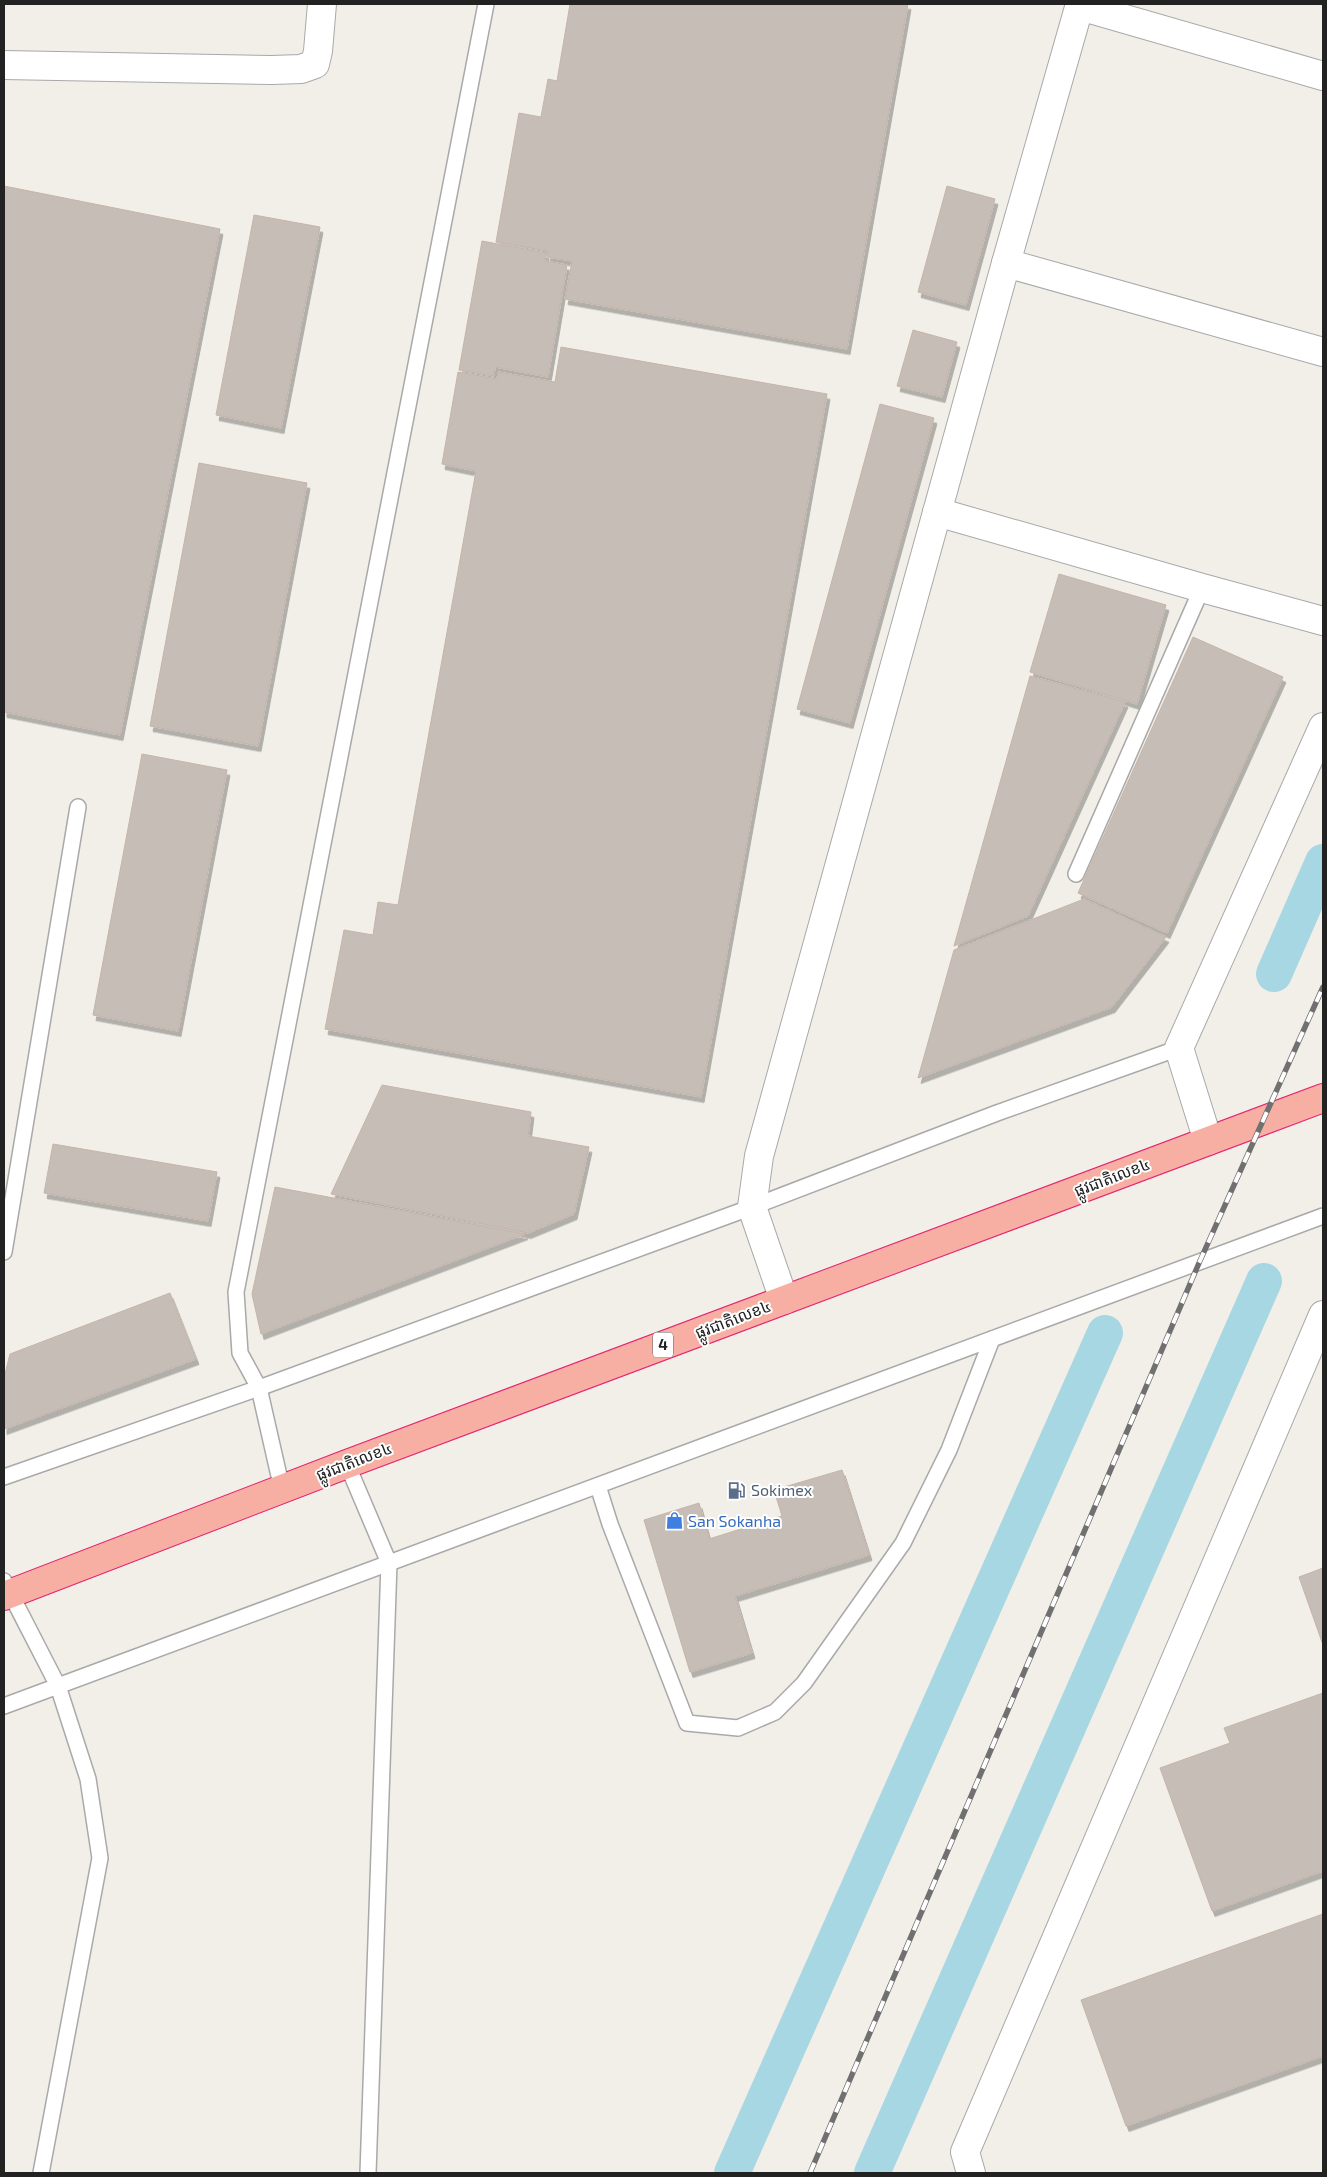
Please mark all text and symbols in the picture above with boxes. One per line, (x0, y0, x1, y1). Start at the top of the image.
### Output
street label: ផ្លូវជាតិលេខ៤ (1071, 1153, 1155, 1205)
street label: ផ្លូវជាតិលេខ៤ (692, 1295, 776, 1347)
road number: 4 (653, 1332, 673, 1358)
street label: ផ្លូវជាតិលេខ៤ (313, 1437, 397, 1489)
fuel station icon: Sokimex (727, 1480, 747, 1500)
place label: Sokimex (751, 1480, 813, 1499)
shop icon: San Sokanha (664, 1511, 684, 1531)
place label: San Sokanha (688, 1511, 781, 1530)

